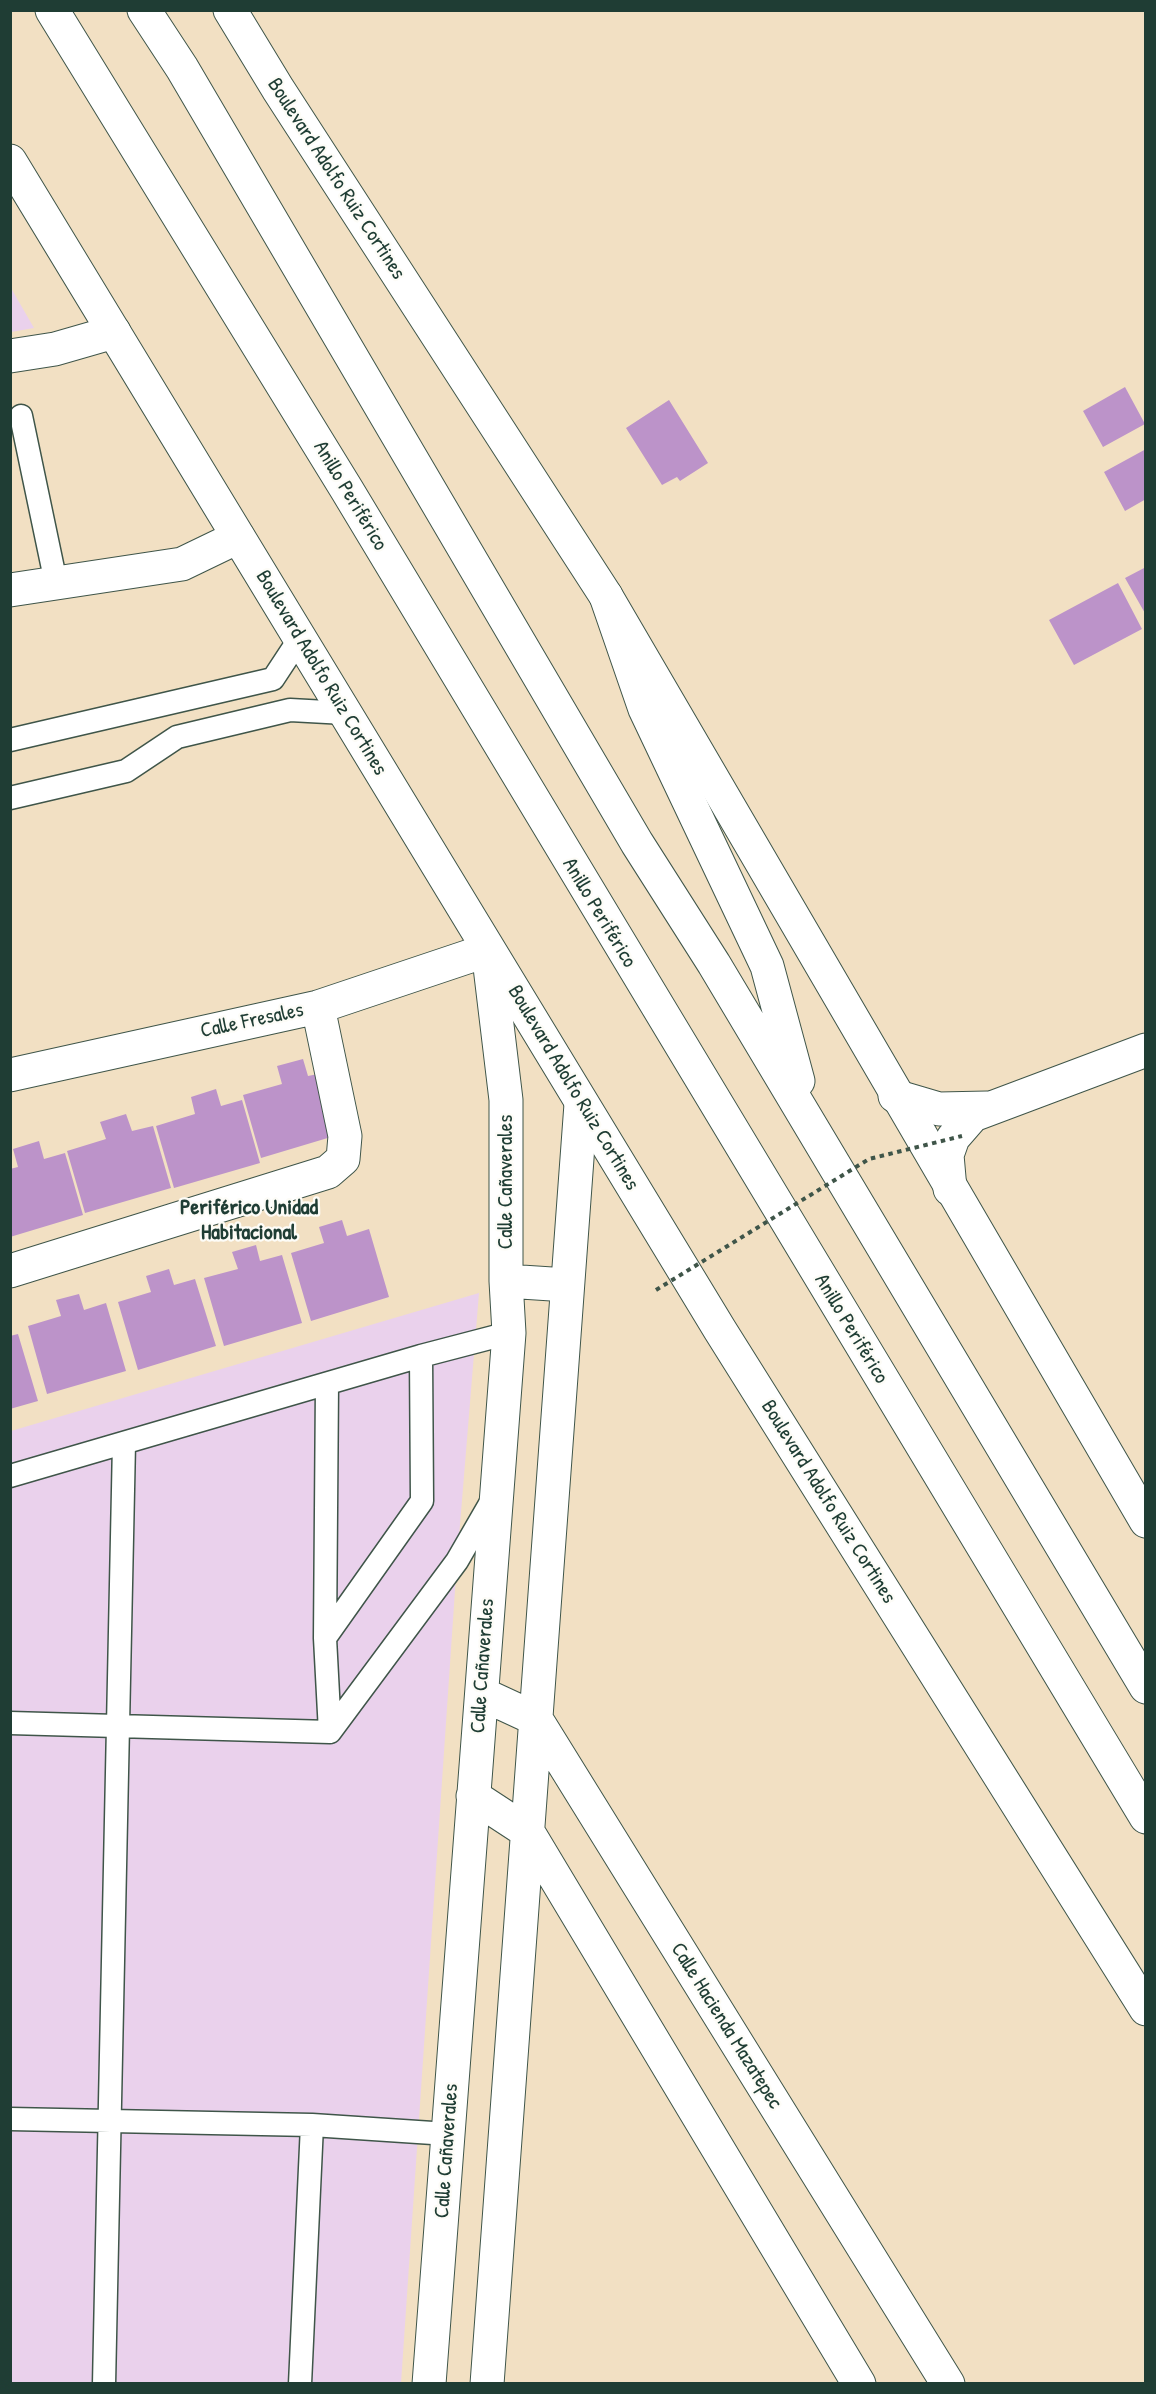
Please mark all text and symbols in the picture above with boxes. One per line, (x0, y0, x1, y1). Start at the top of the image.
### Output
street label: Boulevard Adolfo Ruiz Cortines (261, 74, 411, 284)
street label: Anillo Periférico (307, 437, 393, 555)
street label: Boulevard Adolfo Ruiz Cortines (250, 566, 392, 780)
street label: Anillo Periférico (556, 854, 642, 972)
street label: Boulevard Adolfo Ruiz Cortines (502, 981, 644, 1195)
street label: Calle Fresales (198, 998, 306, 1044)
street label: Calle Cañaverales (493, 1115, 519, 1249)
district label: Periférico Unidad Habitacional (180, 1195, 318, 1246)
street label: Anillo Periférico (808, 1270, 894, 1388)
street label: Boulevard Adolfo Ruiz Cortines (755, 1396, 901, 1608)
street label: Calle Cañaverales (466, 1598, 500, 1734)
street label: Calle Hacienda Mazatepec (665, 1938, 787, 2114)
street label: Calle Cañaverales (430, 2083, 464, 2219)

